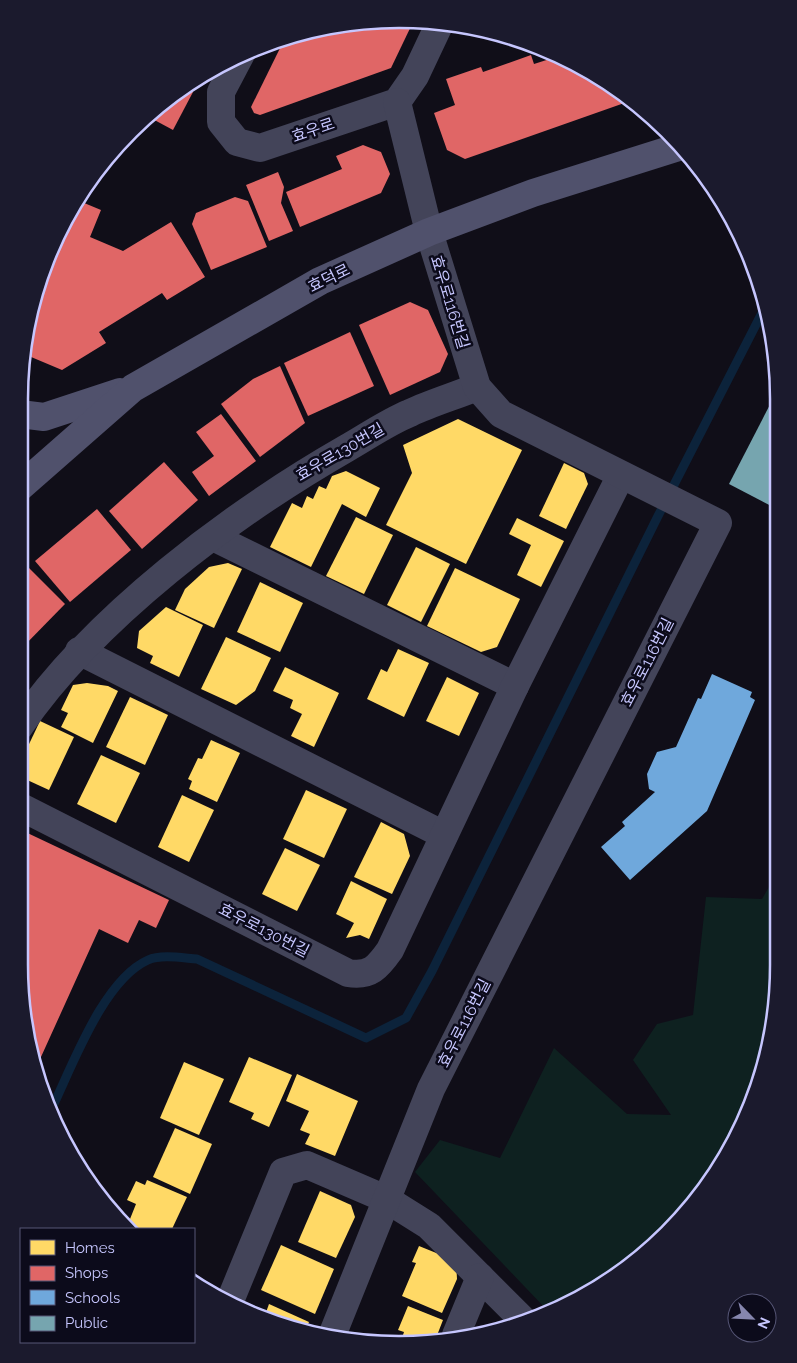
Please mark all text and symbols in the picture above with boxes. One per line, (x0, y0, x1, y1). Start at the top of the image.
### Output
street label: 효우로 (289, 114, 337, 146)
street label: 효우로116번길 (427, 253, 473, 351)
street label: 효덕로 (305, 260, 353, 296)
street label: 효우로130번길 (292, 419, 388, 485)
street label: 효우로116번길 (617, 614, 677, 710)
street label: 효우로130번길 (216, 899, 312, 961)
street label: 효우로116번길 (434, 975, 494, 1071)
legend (20, 1228, 195, 1343)
text: Homes (65, 1239, 115, 1257)
text: Shops (65, 1264, 108, 1282)
text: Schools (65, 1289, 120, 1307)
north arrow (727, 1293, 777, 1343)
text: Public (65, 1314, 108, 1332)
text: N (754, 1315, 773, 1331)

